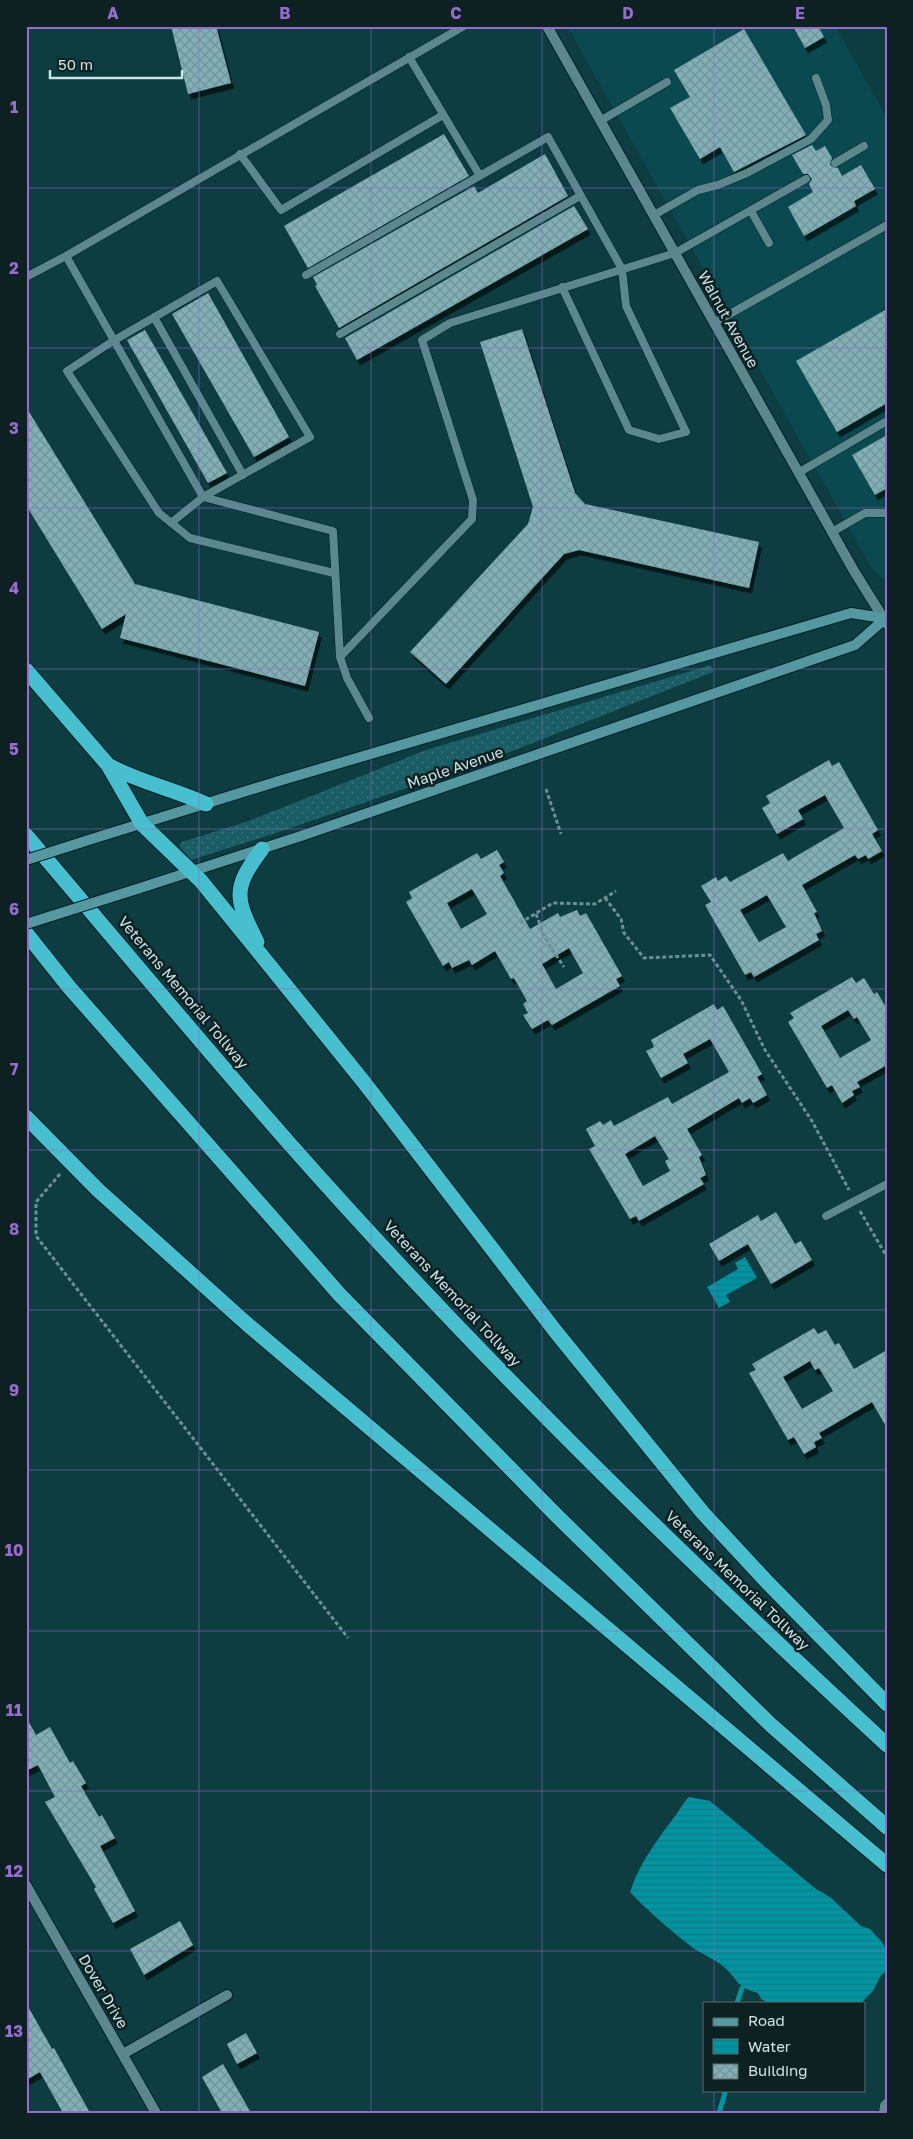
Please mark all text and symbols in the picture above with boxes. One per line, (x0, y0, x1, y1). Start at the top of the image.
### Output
text: A (107, 3, 119, 23)
text: B (279, 3, 291, 23)
text: C (450, 3, 462, 23)
text: D (622, 3, 634, 23)
text: E (795, 3, 805, 23)
scale bar (50, 48, 182, 80)
text: 50 m (58, 55, 93, 73)
text: 1 (10, 97, 18, 117)
text: 2 (9, 258, 19, 278)
street label: Walnut Avenue (695, 267, 763, 371)
text: 3 (9, 418, 19, 438)
text: 4 (9, 578, 19, 598)
text: 5 (9, 739, 19, 759)
street label: Maple Avenue (404, 742, 506, 792)
text: 6 (9, 899, 19, 919)
street label: Veterans Memorial Tollway (115, 912, 253, 1072)
text: 7 (10, 1059, 19, 1079)
street label: Veterans Memorial Tollway (381, 1216, 526, 1370)
text: 8 (9, 1219, 19, 1239)
text: 9 (9, 1380, 19, 1400)
street label: Veterans Memorial Tollway (662, 1506, 814, 1654)
text: 10 (5, 1540, 23, 1560)
text: 11 (6, 1700, 22, 1720)
text: 12 (5, 1861, 23, 1881)
street label: Dover Drive (76, 1951, 133, 2032)
legend (703, 2002, 866, 2092)
text: Road (748, 2011, 785, 2029)
text: 13 (5, 2021, 23, 2041)
text: Water (748, 2037, 791, 2055)
text: Building (748, 2061, 808, 2079)

